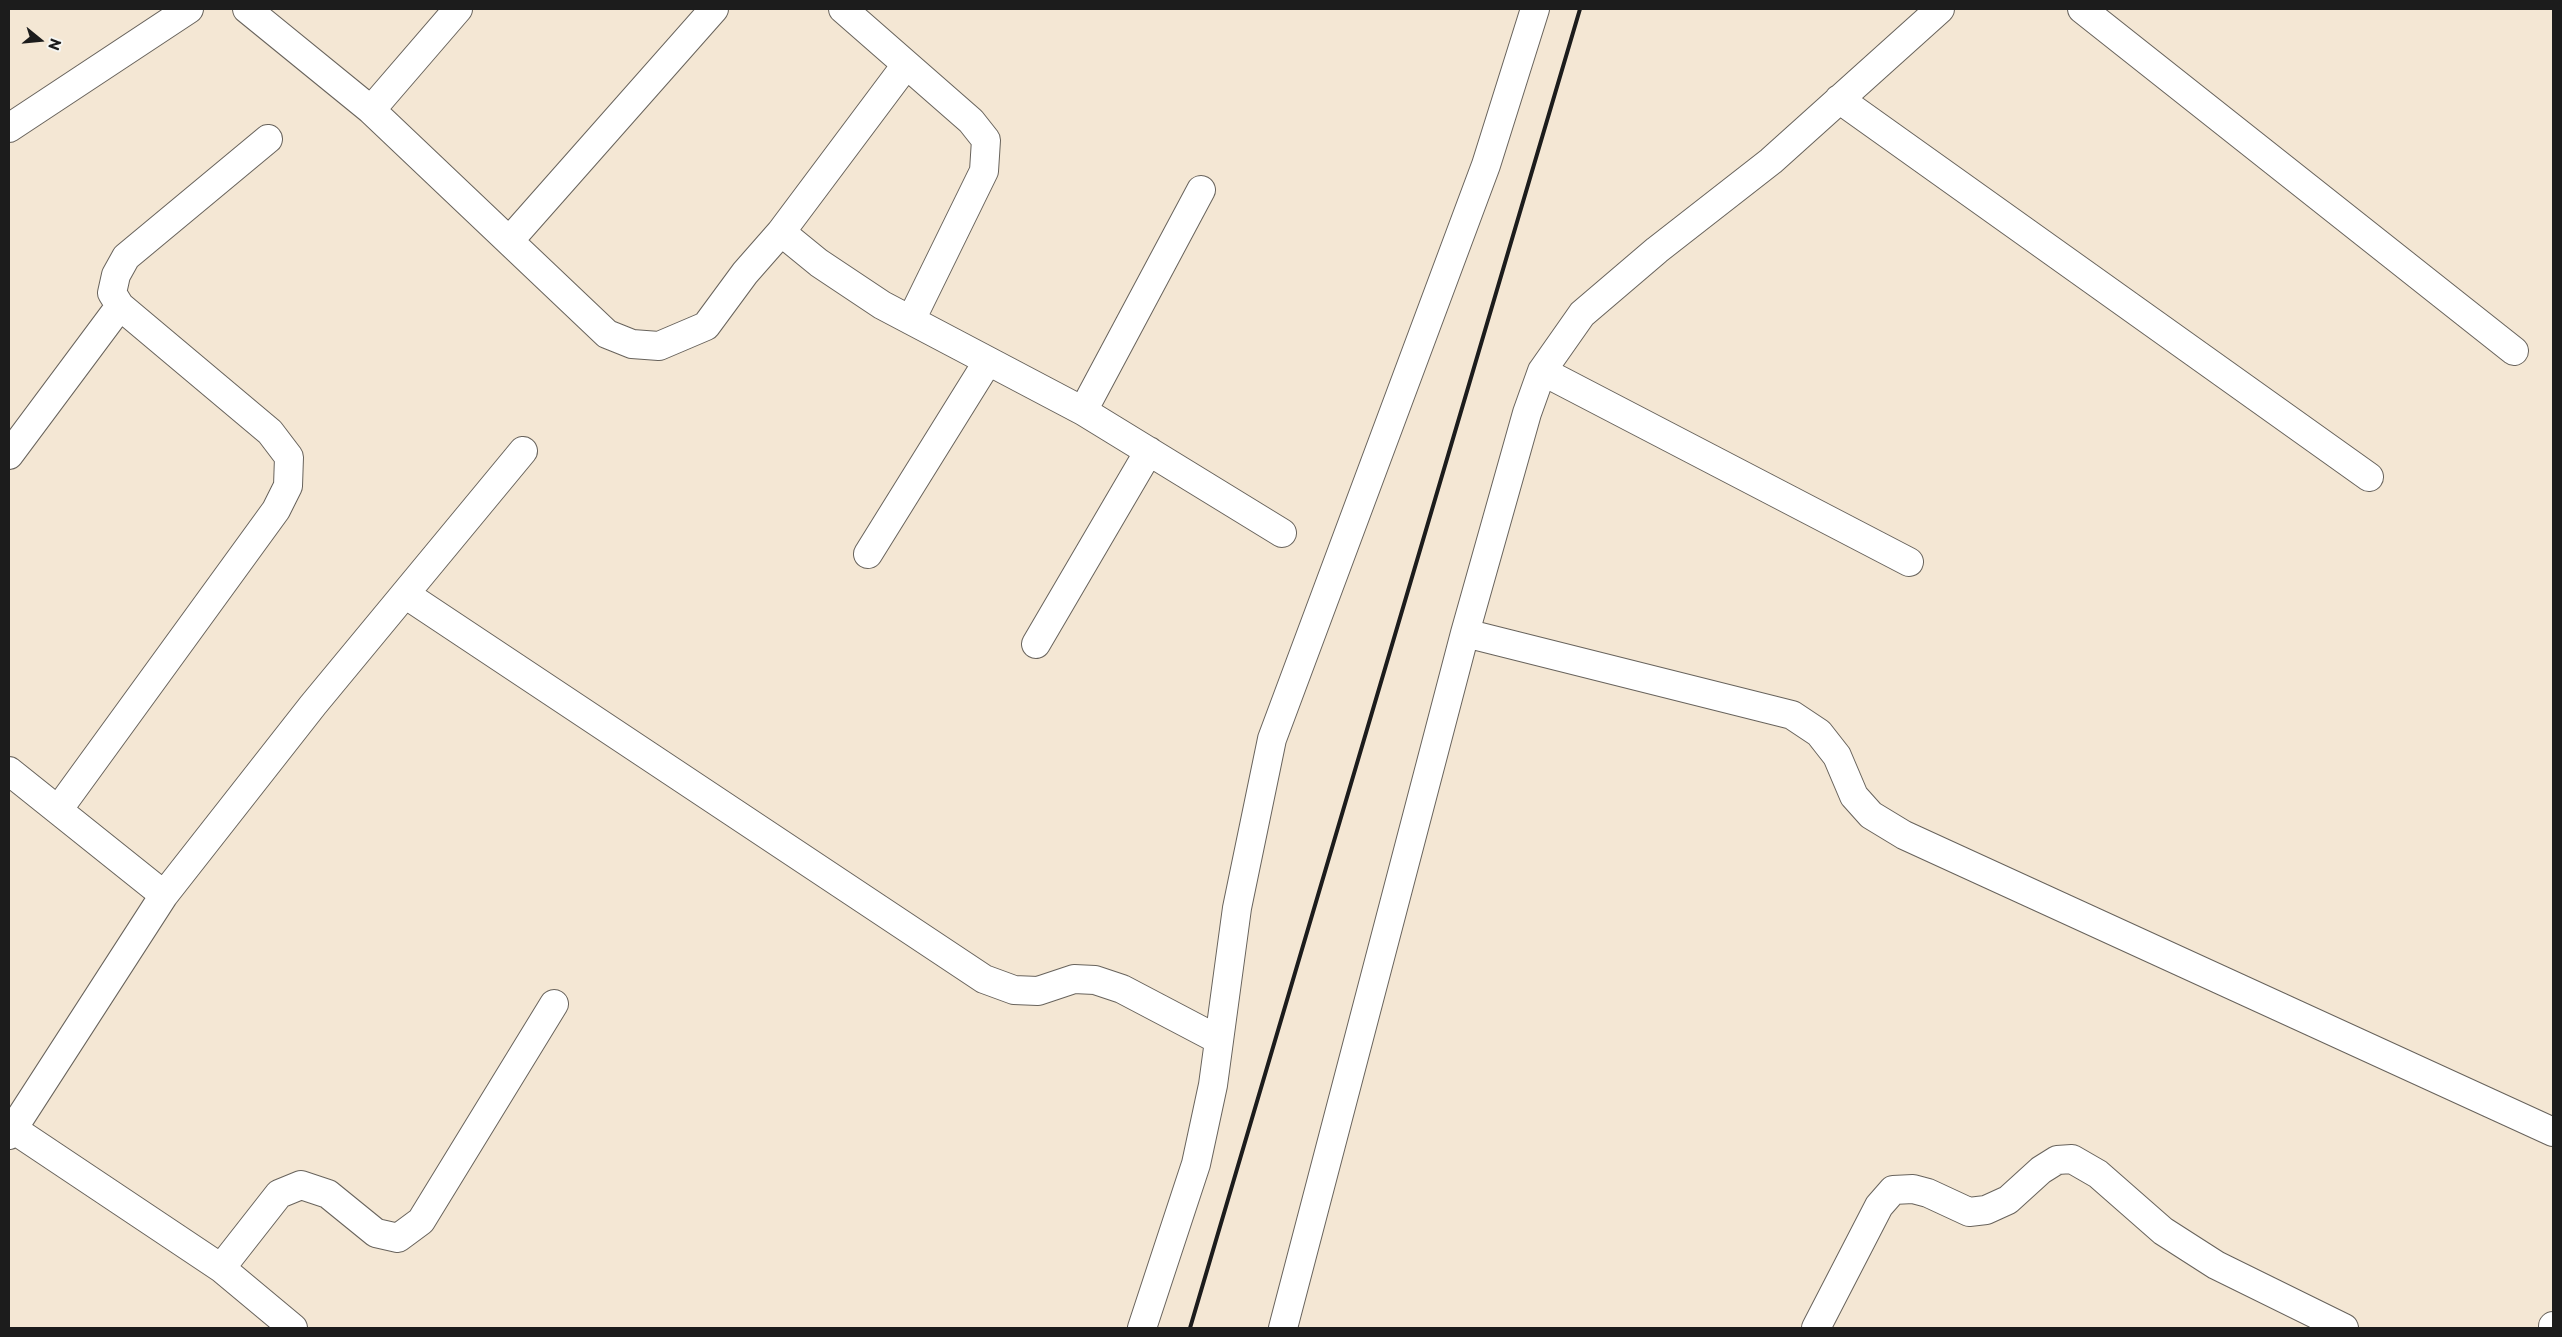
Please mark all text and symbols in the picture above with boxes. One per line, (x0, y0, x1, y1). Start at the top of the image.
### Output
north arrow (15, 15, 65, 65)
text: N (43, 36, 66, 53)

